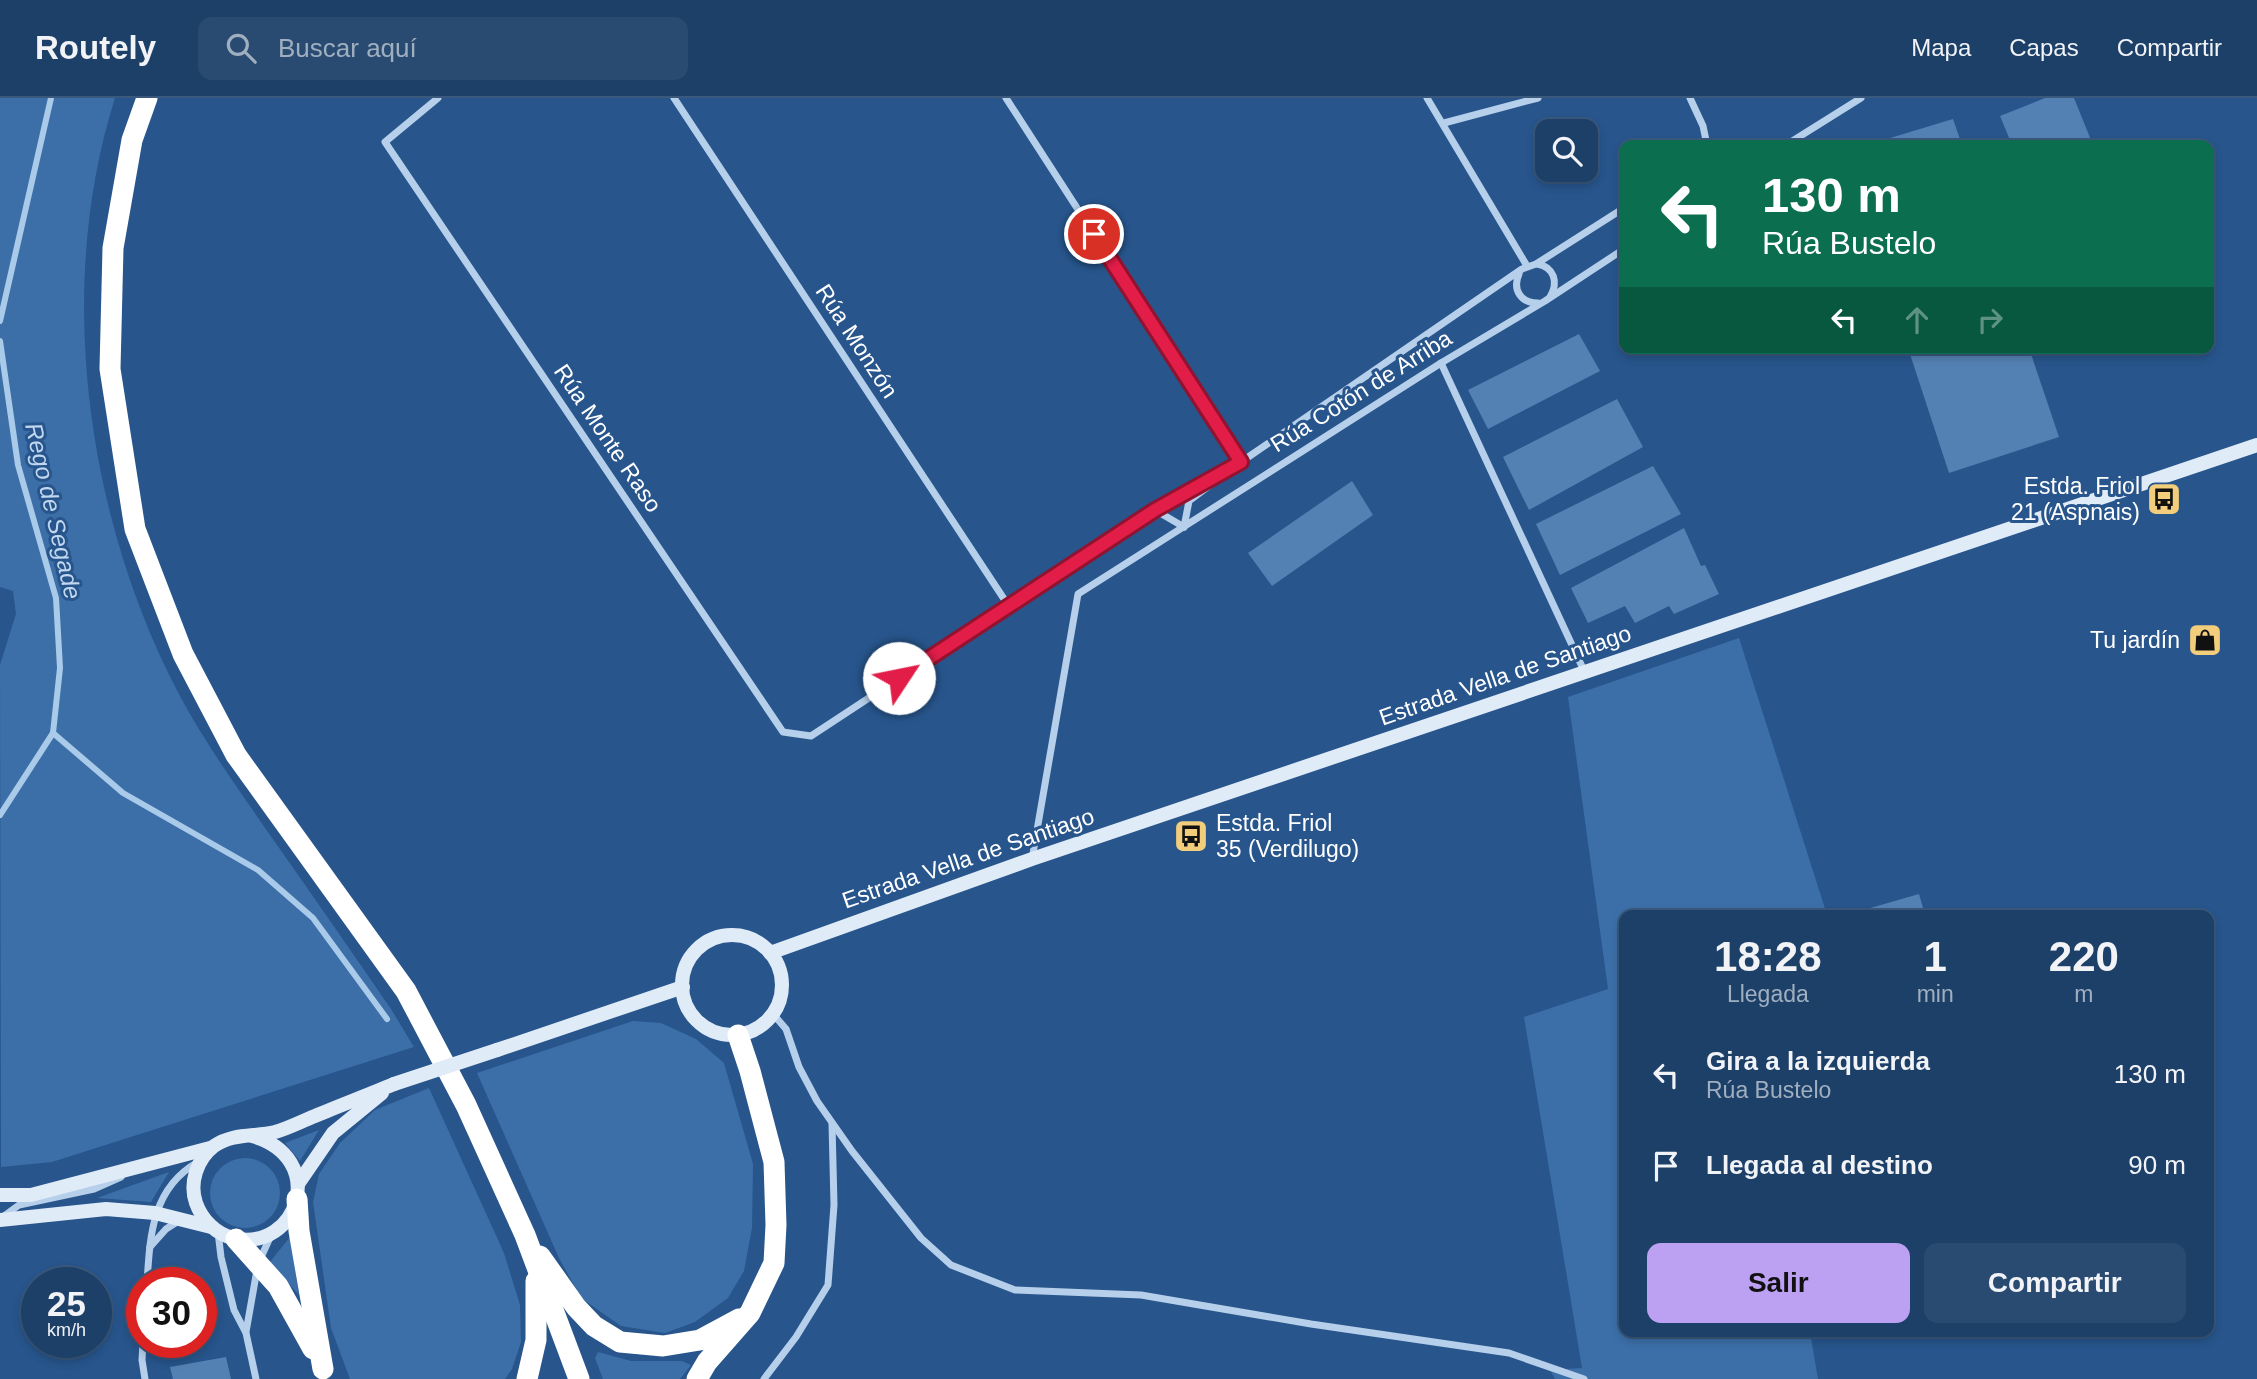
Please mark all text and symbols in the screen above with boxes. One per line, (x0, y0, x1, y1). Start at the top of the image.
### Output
search box (198, 17, 688, 80)
text: Routely (35, 29, 156, 66)
icon: search (222, 29, 260, 67)
text: Buscar aquí (278, 33, 417, 63)
text: Mapa (1911, 34, 1971, 61)
text: Capas (2009, 34, 2079, 61)
text: Compartir (2117, 34, 2222, 61)
map controls (1535, 119, 1598, 182)
button: search (1535, 119, 1598, 182)
icon: left (1647, 168, 1738, 259)
text: 130 m (1762, 168, 1901, 222)
pin (1064, 204, 1124, 264)
icon: arrive (1075, 215, 1113, 253)
text: Rúa Bustelo (1762, 225, 1936, 261)
street label: Rúa Monzón (811, 279, 903, 403)
icon: left (1825, 301, 1863, 339)
icon: ahead (1898, 301, 1936, 339)
icon: right (1971, 301, 2009, 339)
street label: Rúa Cotón de Arriba (1266, 325, 1456, 457)
street label: Rúa Monte Raso (549, 359, 667, 517)
water label: Rego de Segade (20, 420, 87, 602)
place label: Estda. Friol 21 (Aspnais) (2011, 473, 2140, 525)
bus stop icon: Estda. Friol 21 (Aspnais) (2145, 480, 2183, 518)
street label: Estrada Vella de Santiago (1376, 620, 1634, 730)
shop icon: Tu jardín (2186, 621, 2224, 659)
place label: Tu jardín (2090, 627, 2180, 653)
position arrow (862, 641, 936, 715)
street label: Estrada Vella de Santiago (839, 803, 1097, 913)
place label: Estda. Friol 35 (Verdilugo) (1216, 810, 1359, 862)
bus stop icon: Estda. Friol 35 (Verdilugo) (1172, 817, 1210, 855)
text: 18:28 (1714, 933, 1822, 980)
text: 1 (1923, 933, 1947, 980)
text: 220 (2049, 933, 2119, 980)
text: Llegada (1727, 981, 1809, 1007)
text: min (1917, 981, 1954, 1007)
text: m (2074, 981, 2093, 1007)
text: Gira a la izquierda (1706, 1046, 1930, 1076)
icon: left (1647, 1056, 1685, 1094)
text: 130 m (2114, 1059, 2186, 1089)
text: Rúa Bustelo (1706, 1077, 1831, 1103)
icon: arrive (1647, 1147, 1685, 1185)
text: Llegada al destino (1706, 1150, 1933, 1180)
text: 90 m (2128, 1150, 2186, 1180)
button: Salir (1647, 1243, 1910, 1323)
button: Compartir (1924, 1243, 2186, 1323)
speed limit sign: 30 (126, 1267, 217, 1358)
text: 25 (47, 1284, 86, 1323)
text: km/h (47, 1320, 86, 1340)

